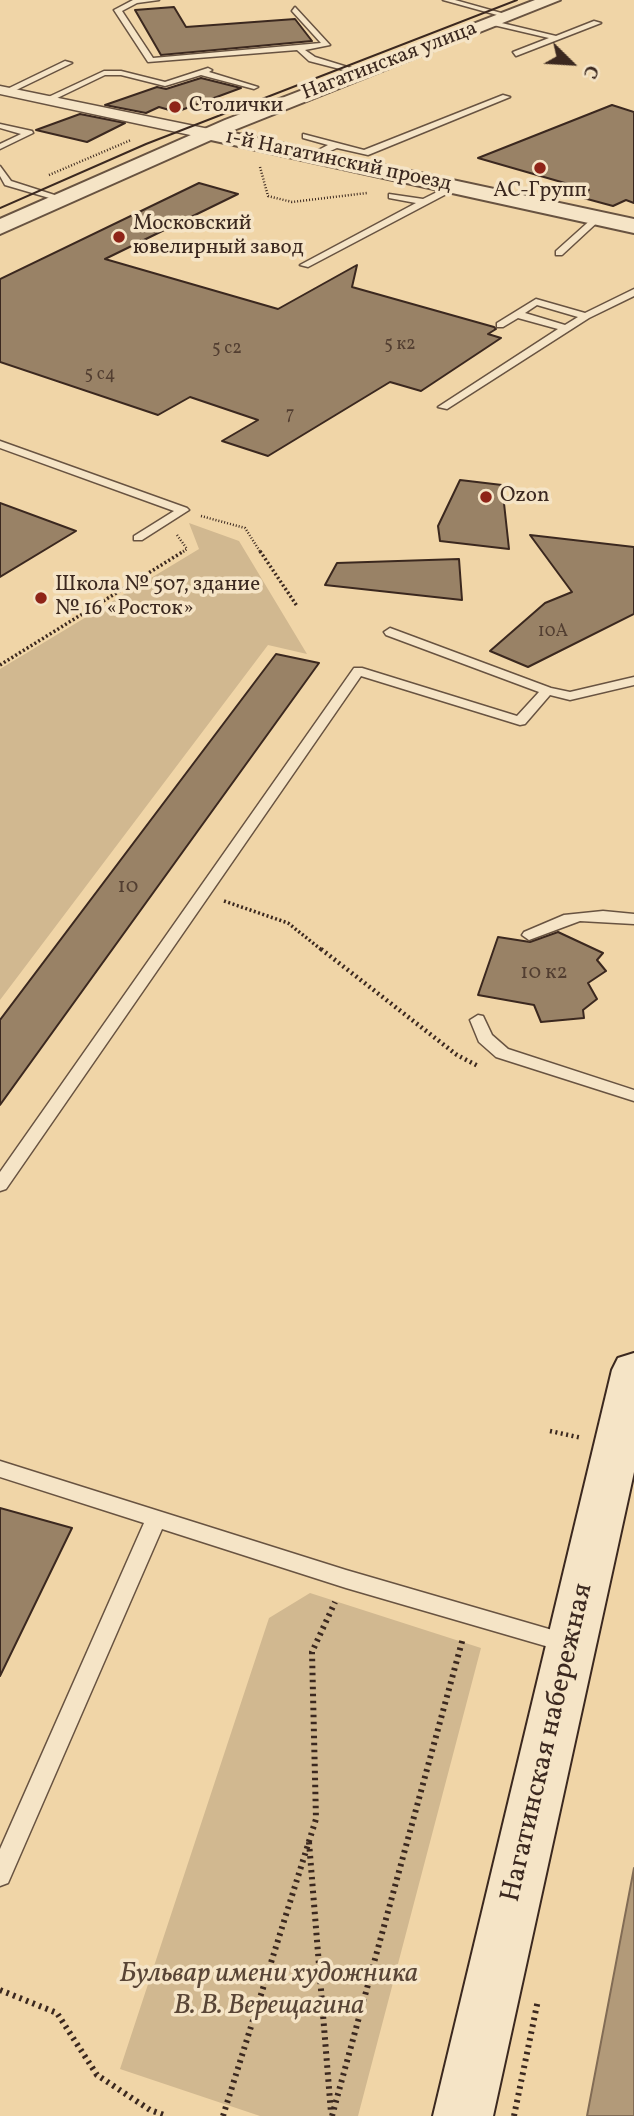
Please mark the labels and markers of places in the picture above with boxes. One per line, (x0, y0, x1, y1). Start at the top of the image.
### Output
place label: Столички (189, 94, 283, 120)
marker: Столички (167, 99, 183, 115)
marker: АС-Групп (532, 160, 548, 176)
place label: АС-Групп (493, 179, 587, 205)
place label: Московский ювелирный завод (133, 212, 304, 262)
marker: Московский ювелирный завод (111, 229, 127, 245)
place label: Ozon (500, 484, 550, 510)
marker: Ozon (478, 489, 494, 505)
place label: Школа № 507, здание № 16 «Росток» (55, 573, 260, 623)
marker: Школа № 507, здание № 16 «Росток» (33, 590, 49, 606)

